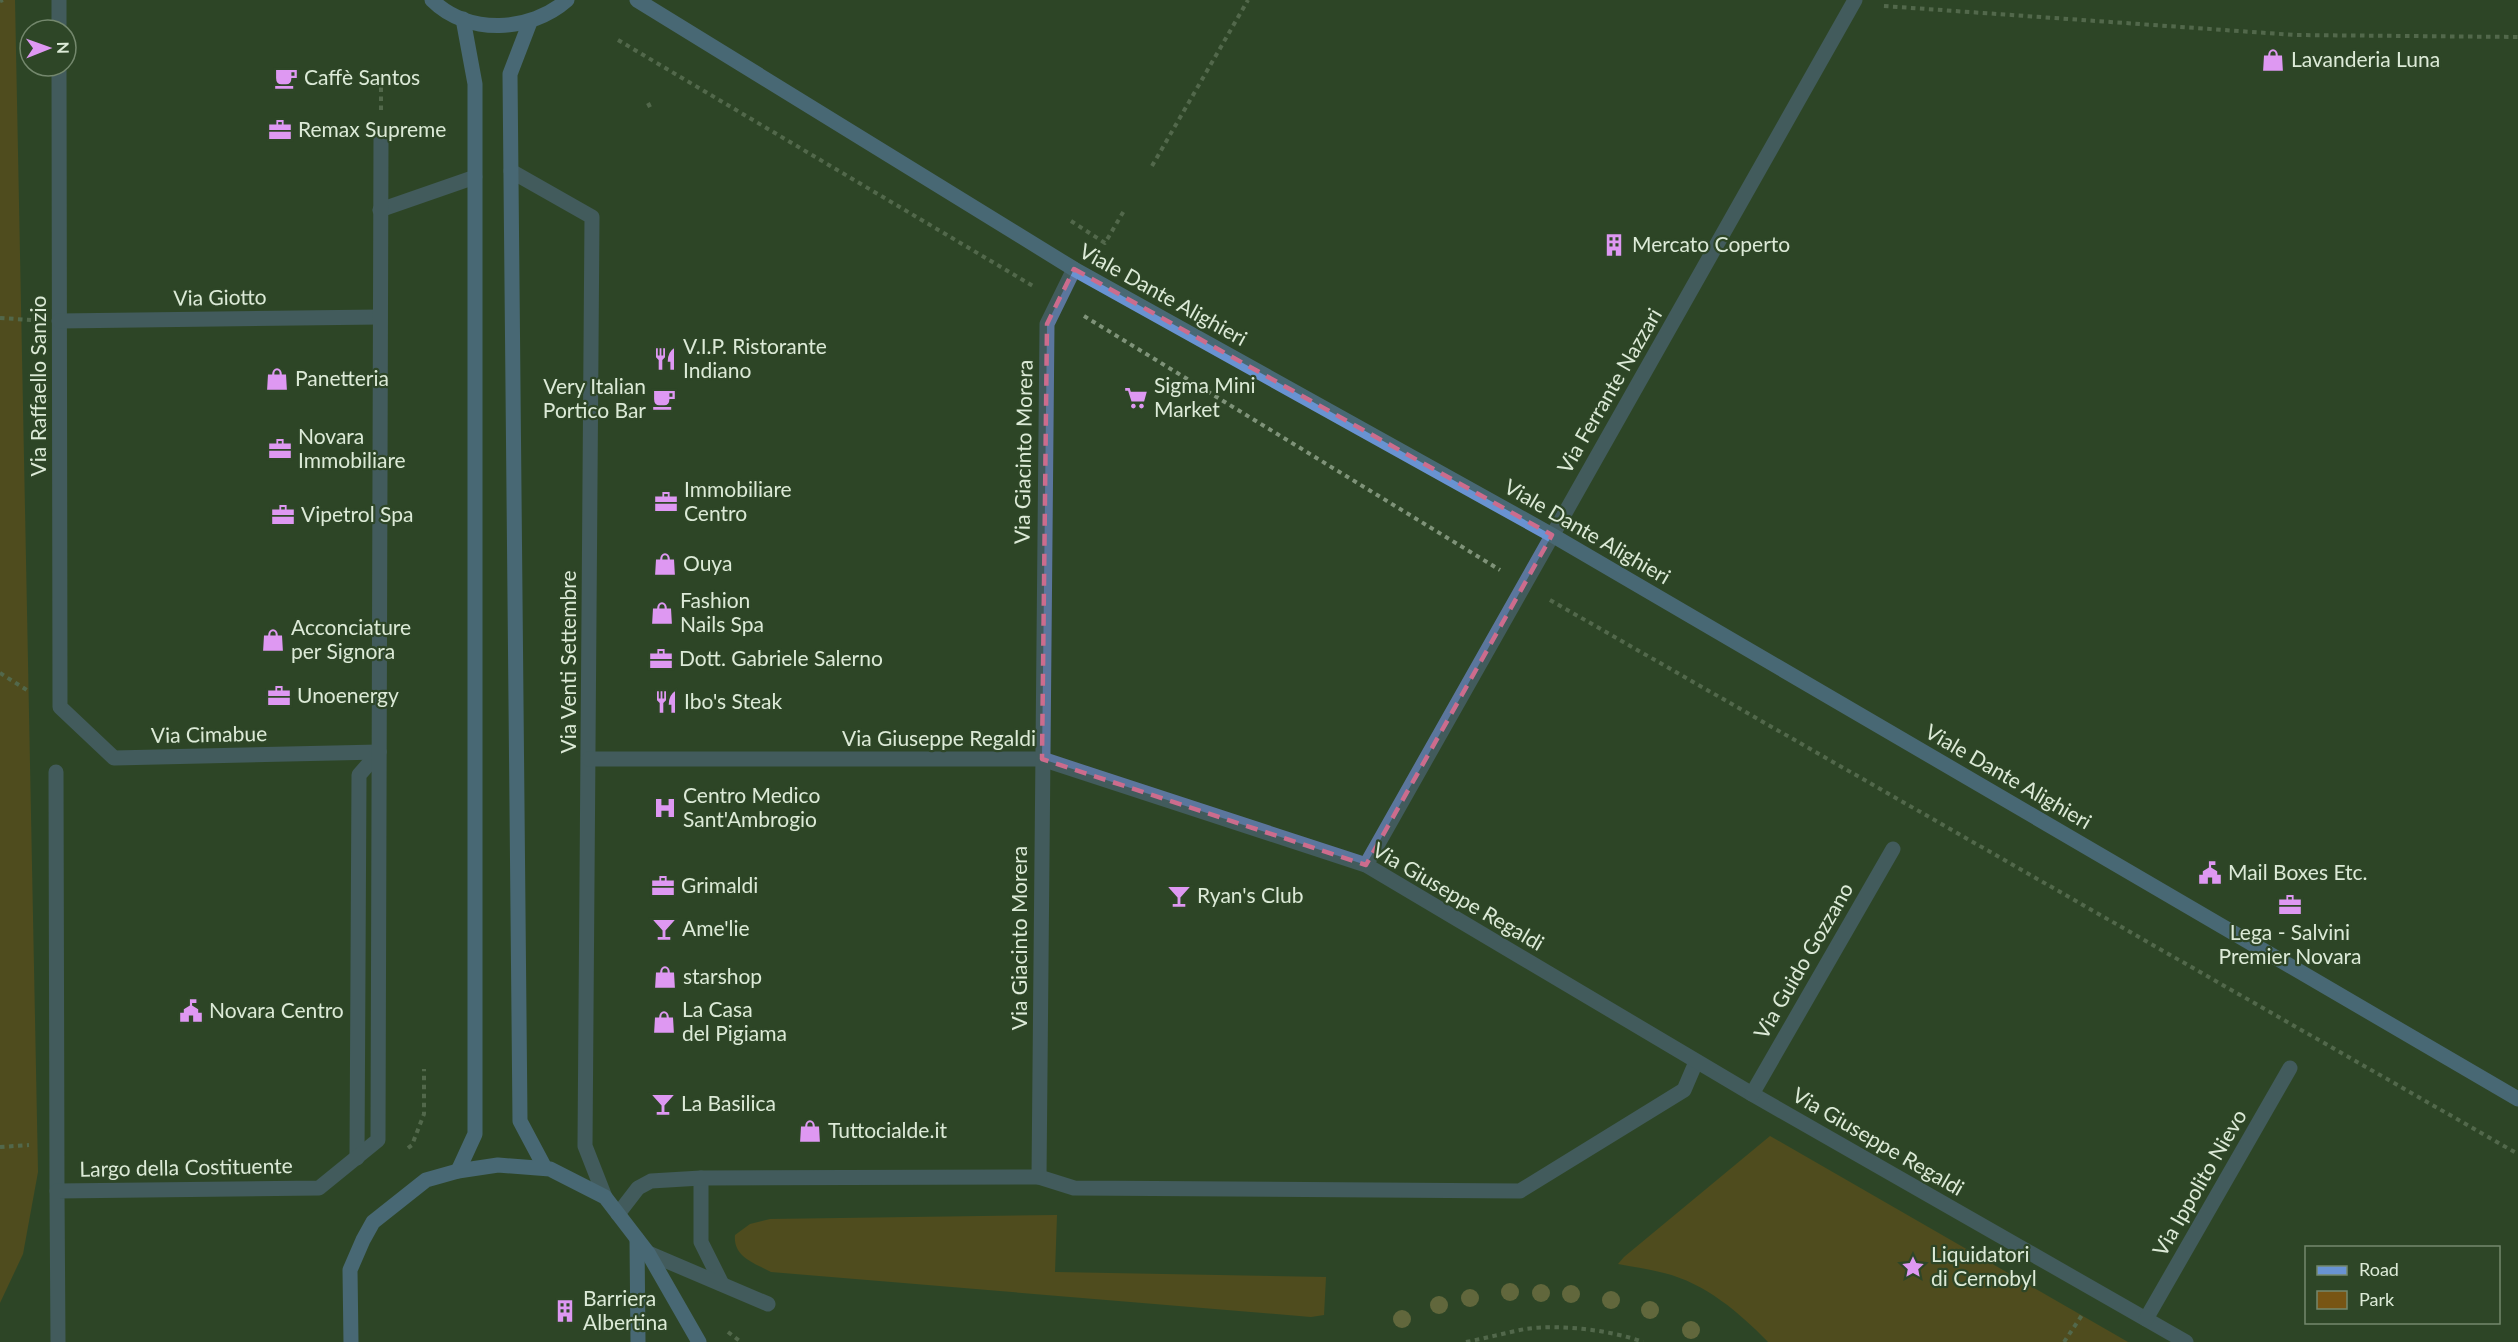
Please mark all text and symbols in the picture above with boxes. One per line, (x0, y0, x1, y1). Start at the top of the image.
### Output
north arrow (18, 18, 78, 78)
text: N (54, 41, 73, 54)
place label: Lavanderia Luna (2291, 46, 2440, 71)
shop icon: Lavanderia Luna (2260, 47, 2286, 73)
place label: Caffè Santos (304, 64, 420, 89)
cafe icon: Caffè Santos (273, 65, 299, 91)
place label: Remax Supreme (298, 116, 446, 141)
office icon: Remax Supreme (267, 117, 293, 143)
place label: Mercato Coperto (1632, 231, 1790, 256)
building icon: Mercato Coperto (1601, 232, 1627, 258)
street label: Viale Dante Alighieri (1076, 237, 1252, 350)
street label: Via Giotto (173, 283, 267, 310)
street label: Via Raffaello Sanzio (25, 296, 50, 476)
street label: Via Ferrante Nazzari (1551, 303, 1666, 477)
place label: V.I.P. Ristorante Indiano (683, 333, 827, 382)
restaurant icon: V.I.P. Ristorante Indiano (652, 346, 678, 372)
street label: Via Giacinto Morera (1008, 360, 1037, 544)
place label: Panetteria (295, 365, 389, 390)
shop icon: Panetteria (264, 366, 290, 392)
place label: Sigma Mini Market (1154, 372, 1255, 421)
place label: Very Italian Portico Bar (543, 373, 646, 422)
supermarket icon: Sigma Mini Market (1123, 385, 1149, 411)
cafe icon: Very Italian Portico Bar (651, 386, 677, 412)
place label: Novara Immobiliare (298, 423, 406, 472)
office icon: Novara Immobiliare (267, 436, 293, 462)
street label: Viale Dante Alighieri (1500, 473, 1675, 588)
place label: Immobiliare Centro (684, 476, 792, 525)
office icon: Immobiliare Centro (653, 489, 679, 515)
place label: Vipetrol Spa (301, 501, 413, 526)
office icon: Vipetrol Spa (270, 502, 296, 528)
place label: Ouya (683, 550, 732, 575)
shop icon: Ouya (652, 551, 678, 577)
street label: Via Venti Settembre (555, 571, 580, 753)
place label: Fashion Nails Spa (680, 587, 764, 636)
shop icon: Fashion Nails Spa (649, 600, 675, 626)
place label: Acconciature per Signora (291, 614, 411, 663)
shop icon: Acconciature per Signora (260, 627, 286, 653)
place label: Dott. Gabriele Salerno (679, 645, 883, 670)
office icon: Dott. Gabriele Salerno (648, 646, 674, 672)
place label: Unoenergy (297, 682, 399, 707)
office icon: Unoenergy (266, 683, 292, 709)
place label: Ibo's Steak (684, 688, 782, 713)
restaurant icon: Ibo's Steak (653, 689, 679, 715)
street label: Viale Dante Alighieri (1921, 718, 2096, 833)
street label: Via Cimabue (151, 720, 267, 747)
street label: Via Giuseppe Regaldi (842, 725, 1036, 750)
place label: Centro Medico Sant'Ambrogio (683, 782, 820, 831)
hospital icon: Centro Medico Sant'Ambrogio (652, 795, 678, 821)
street label: Via Giuseppe Regaldi (1369, 836, 1549, 955)
street label: Via Giacinto Morera (1006, 846, 1031, 1030)
place label: Mail Boxes Etc. (2228, 859, 2368, 884)
public building icon: Mail Boxes Etc. (2197, 860, 2223, 886)
place label: Grimaldi (681, 872, 758, 897)
office icon: Grimaldi (650, 873, 676, 899)
street label: Via Guido Gozzano (1748, 878, 1858, 1043)
place label: Ryan's Club (1197, 882, 1303, 907)
bar icon: Ryan's Club (1166, 883, 1192, 909)
office icon: Lega - Salvini Premier Novara (2277, 892, 2303, 918)
place label: Ame'lie (682, 915, 750, 940)
bar icon: Ame'lie (651, 916, 677, 942)
place label: Lega - Salvini Premier Novara (2219, 919, 2361, 968)
place label: starshop (683, 963, 762, 988)
shop icon: starshop (652, 964, 678, 990)
place label: La Casa del Pigiama (682, 996, 787, 1045)
place label: Novara Centro (209, 997, 344, 1022)
public building icon: Novara Centro (178, 998, 204, 1024)
shop icon: La Casa del Pigiama (651, 1009, 677, 1035)
street label: Via Giuseppe Regaldi (1789, 1081, 1969, 1200)
place label: La Basilica (681, 1090, 776, 1115)
bar icon: La Basilica (650, 1091, 676, 1117)
street label: Via Ippolito Nievo (2147, 1104, 2251, 1260)
place label: Tuttocialde.it (828, 1117, 947, 1142)
shop icon: Tuttocialde.it (797, 1118, 823, 1144)
street label: Largo della Costituente (79, 1152, 293, 1181)
place label: Liquidatori di Cernobyl (1931, 1241, 2037, 1290)
legend (2305, 1246, 2500, 1324)
place icon: Liquidatori di Cernobyl (1900, 1254, 1926, 1280)
text: Road (2359, 1258, 2399, 1280)
place label: Barriera Albertina (583, 1285, 668, 1334)
text: Park (2359, 1288, 2395, 1310)
building icon: Barriera Albertina (552, 1298, 578, 1324)

